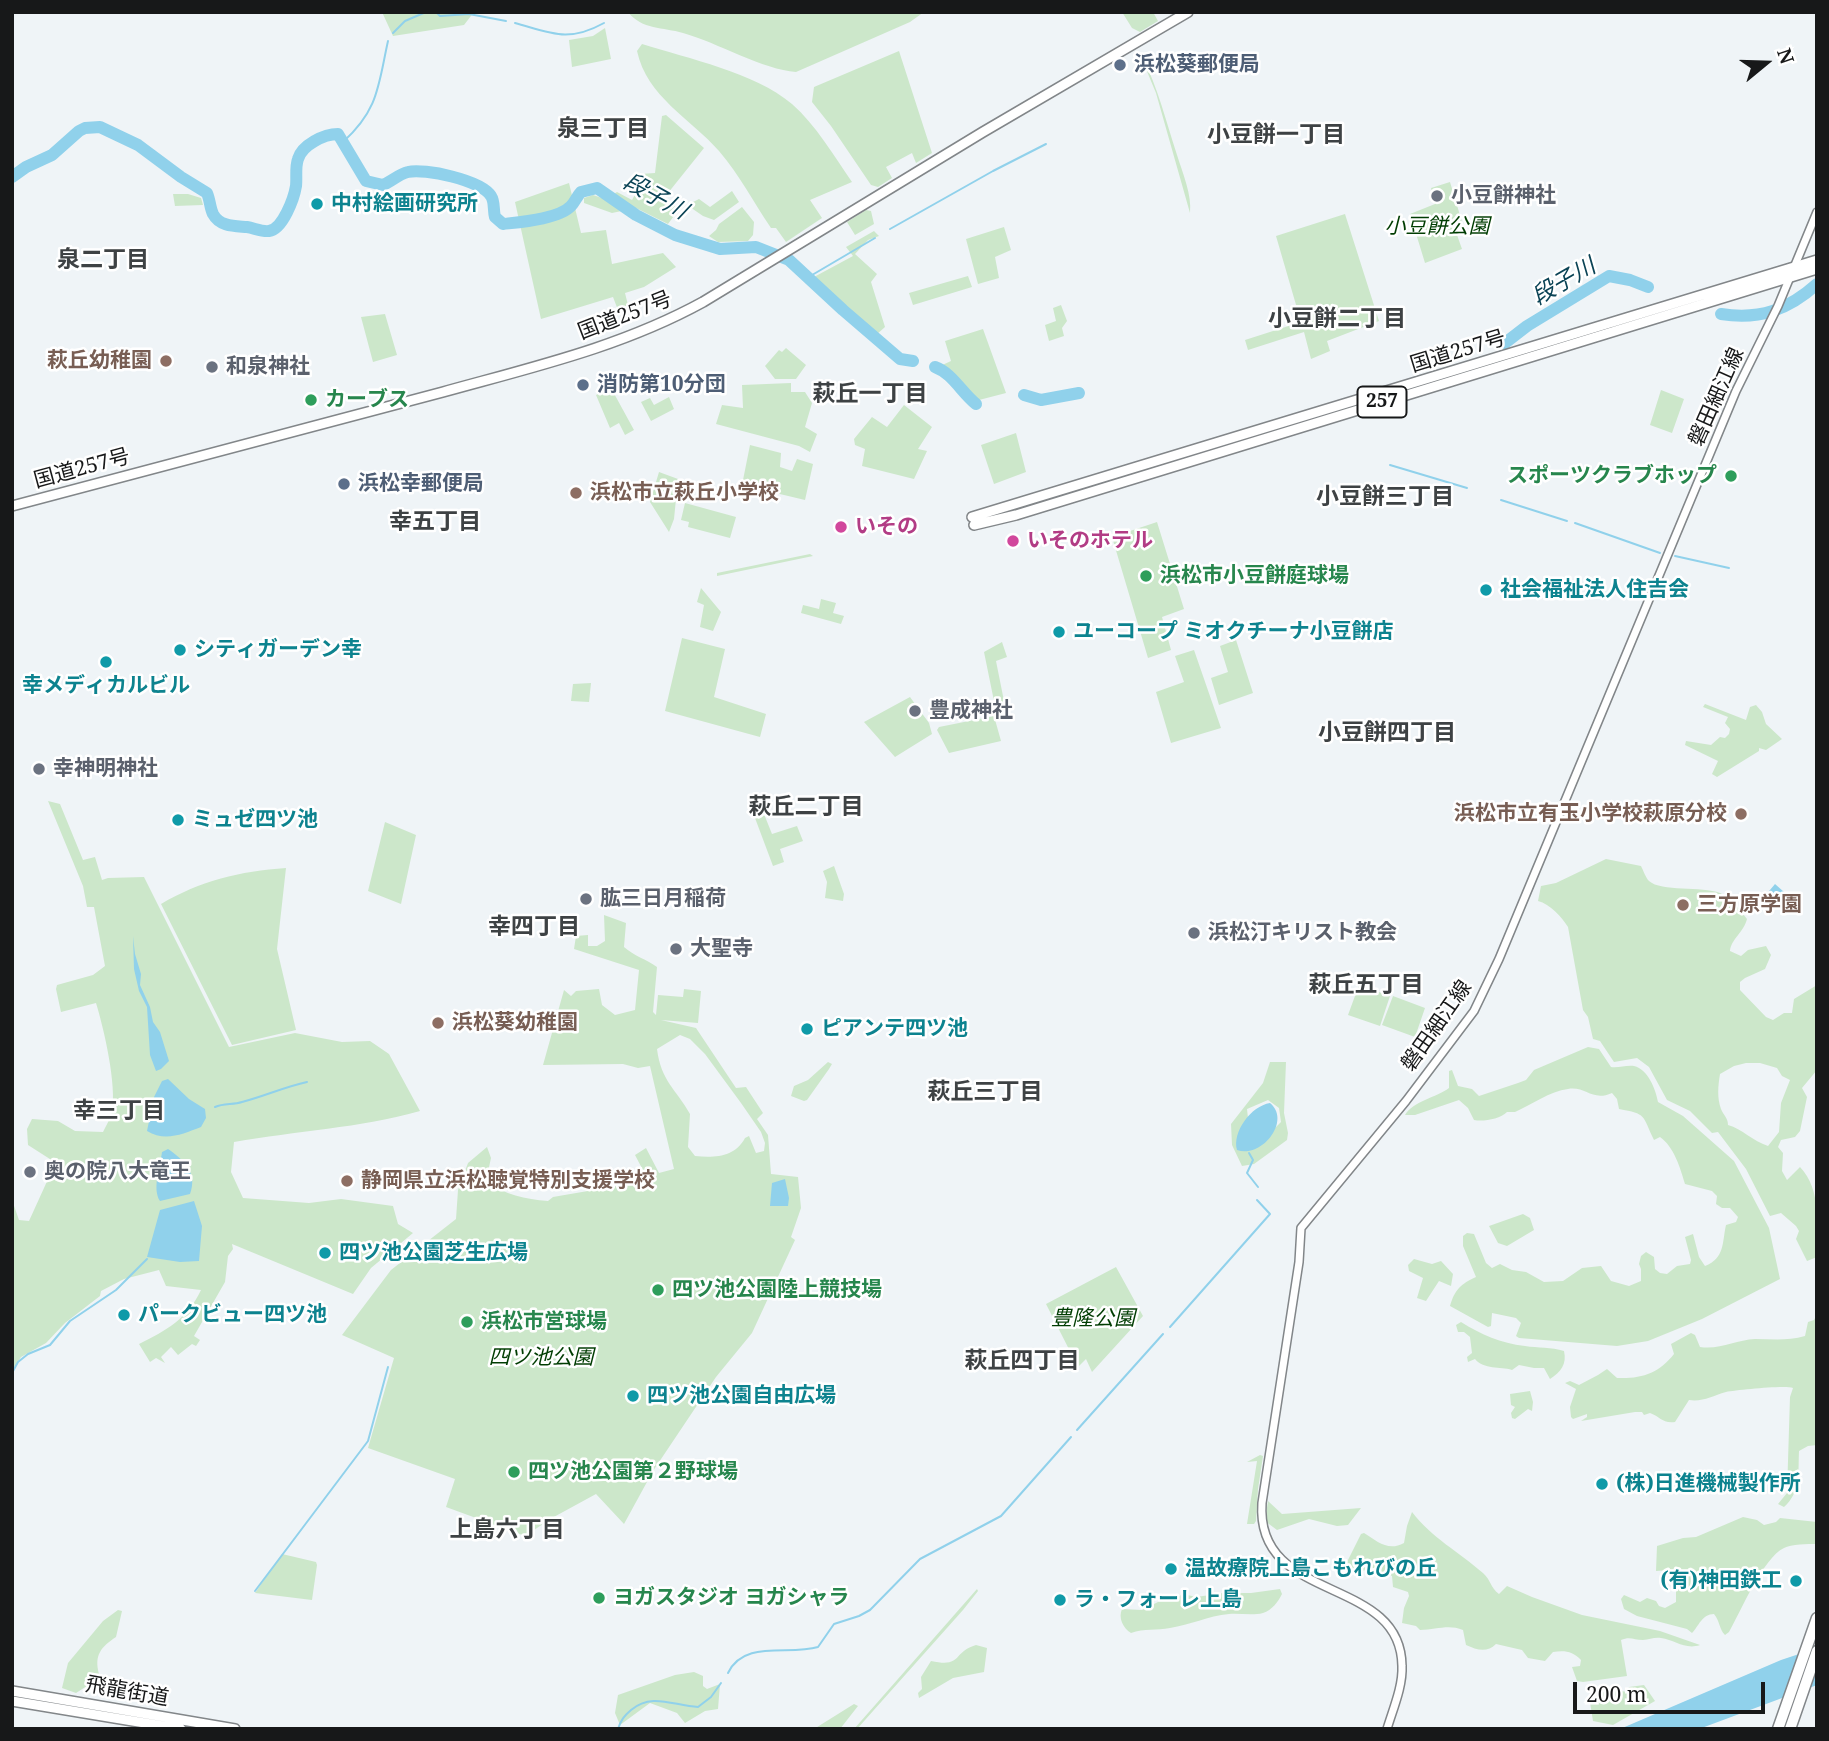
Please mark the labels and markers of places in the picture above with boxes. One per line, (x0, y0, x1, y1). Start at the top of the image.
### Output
place label: 浜松葵郵便局 (1134, 52, 1260, 78)
marker: 浜松葵郵便局 (1112, 57, 1128, 73)
place label: 小豆餅神社 (1451, 183, 1556, 209)
marker: 小豆餅神社 (1429, 188, 1445, 204)
place label: 中村絵画研究所 (331, 191, 478, 217)
marker: 中村絵画研究所 (309, 196, 325, 212)
place label: 萩丘幼稚園 (47, 348, 152, 374)
marker: 萩丘幼稚園 (158, 353, 174, 369)
place label: 和泉神社 (226, 354, 310, 380)
marker: 和泉神社 (204, 359, 220, 375)
place label: 消防第10分団 (597, 372, 726, 398)
marker: 消防第10分団 (575, 377, 591, 393)
place label: カーブス (325, 387, 409, 413)
marker: カーブス (303, 392, 319, 408)
place label: スポーツクラブホップ (1507, 463, 1717, 489)
marker: スポーツクラブホップ (1723, 468, 1739, 484)
place label: 浜松幸郵便局 (358, 471, 484, 497)
marker: 浜松幸郵便局 (336, 476, 352, 492)
place label: 浜松市立萩丘小学校 (590, 480, 779, 506)
marker: 浜松市立萩丘小学校 (568, 485, 584, 501)
place label: いその (855, 514, 918, 540)
marker: いその (833, 519, 849, 535)
place label: いそのホテル (1027, 528, 1153, 554)
marker: いそのホテル (1005, 533, 1021, 549)
place label: 浜松市小豆餅庭球場 (1160, 563, 1349, 589)
marker: 浜松市小豆餅庭球場 (1138, 568, 1154, 584)
place label: 社会福祉法人住吉会 (1500, 577, 1689, 603)
marker: 社会福祉法人住吉会 (1478, 582, 1494, 598)
place label: ユーコープ ミオクチーナ小豆餅店 (1073, 619, 1393, 645)
marker: ユーコープ ミオクチーナ小豆餅店 (1051, 624, 1067, 640)
place label: シティガーデン幸 (194, 637, 362, 663)
marker: シティガーデン幸 (172, 642, 188, 658)
marker: 幸メディカルビル (98, 654, 114, 670)
place label: 幸メディカルビル (22, 673, 190, 699)
place label: 豊成神社 (929, 698, 1013, 724)
marker: 豊成神社 (907, 703, 923, 719)
place label: 幸神明神社 (53, 756, 158, 782)
marker: 幸神明神社 (31, 761, 47, 777)
place label: 浜松市立有玉小学校萩原分校 (1454, 801, 1727, 827)
marker: 浜松市立有玉小学校萩原分校 (1733, 806, 1749, 822)
place label: ミュゼ四ツ池 (192, 807, 318, 833)
marker: ミュゼ四ツ池 (170, 812, 186, 828)
place label: 肱三日月稲荷 (600, 886, 726, 912)
marker: 肱三日月稲荷 (578, 891, 594, 907)
place label: 三方原学園 (1697, 892, 1802, 918)
marker: 三方原学園 (1675, 897, 1691, 913)
place label: 浜松汀キリスト教会 (1208, 920, 1397, 946)
marker: 浜松汀キリスト教会 (1186, 925, 1202, 941)
place label: 大聖寺 (690, 936, 753, 962)
marker: 大聖寺 (668, 941, 684, 957)
place label: 浜松葵幼稚園 (452, 1010, 578, 1036)
marker: 浜松葵幼稚園 (430, 1015, 446, 1031)
place label: ピアンテ四ツ池 (821, 1016, 968, 1042)
marker: ピアンテ四ツ池 (799, 1021, 815, 1037)
place label: 奥の院八大竜王 (44, 1159, 191, 1185)
marker: 奥の院八大竜王 (22, 1164, 38, 1180)
place label: 静岡県立浜松聴覚特別支援学校 (361, 1168, 655, 1194)
marker: 静岡県立浜松聴覚特別支援学校 (339, 1173, 355, 1189)
place label: 四ツ池公園芝生広場 (339, 1240, 528, 1266)
marker: 四ツ池公園芝生広場 (317, 1245, 333, 1261)
place label: 四ツ池公園陸上競技場 (672, 1277, 882, 1303)
marker: 四ツ池公園陸上競技場 (650, 1282, 666, 1298)
place label: パークビュー四ツ池 (138, 1302, 327, 1328)
marker: パークビュー四ツ池 (116, 1307, 132, 1323)
place label: 浜松市営球場 (481, 1309, 607, 1335)
marker: 浜松市営球場 (459, 1314, 475, 1330)
place label: 四ツ池公園自由広場 (647, 1383, 836, 1409)
marker: 四ツ池公園自由広場 (625, 1388, 641, 1404)
place label: 四ツ池公園第２野球場 (528, 1459, 738, 1485)
marker: 四ツ池公園第２野球場 (506, 1464, 522, 1480)
place label: (株)日進機械製作所 (1616, 1471, 1801, 1497)
marker: (株)日進機械製作所 (1594, 1476, 1610, 1492)
place label: 温故療院上島こもれびの丘 (1185, 1556, 1437, 1582)
marker: 温故療院上島こもれびの丘 (1163, 1561, 1179, 1577)
place label: (有)神田鉄工 (1660, 1568, 1782, 1594)
marker: (有)神田鉄工 (1788, 1573, 1804, 1589)
place label: ヨガスタジオ ヨガシャラ (613, 1585, 849, 1611)
place label: ラ・フォーレ上島 (1074, 1587, 1242, 1613)
marker: ヨガスタジオ ヨガシャラ (591, 1590, 607, 1606)
marker: ラ・フォーレ上島 (1052, 1592, 1068, 1608)

